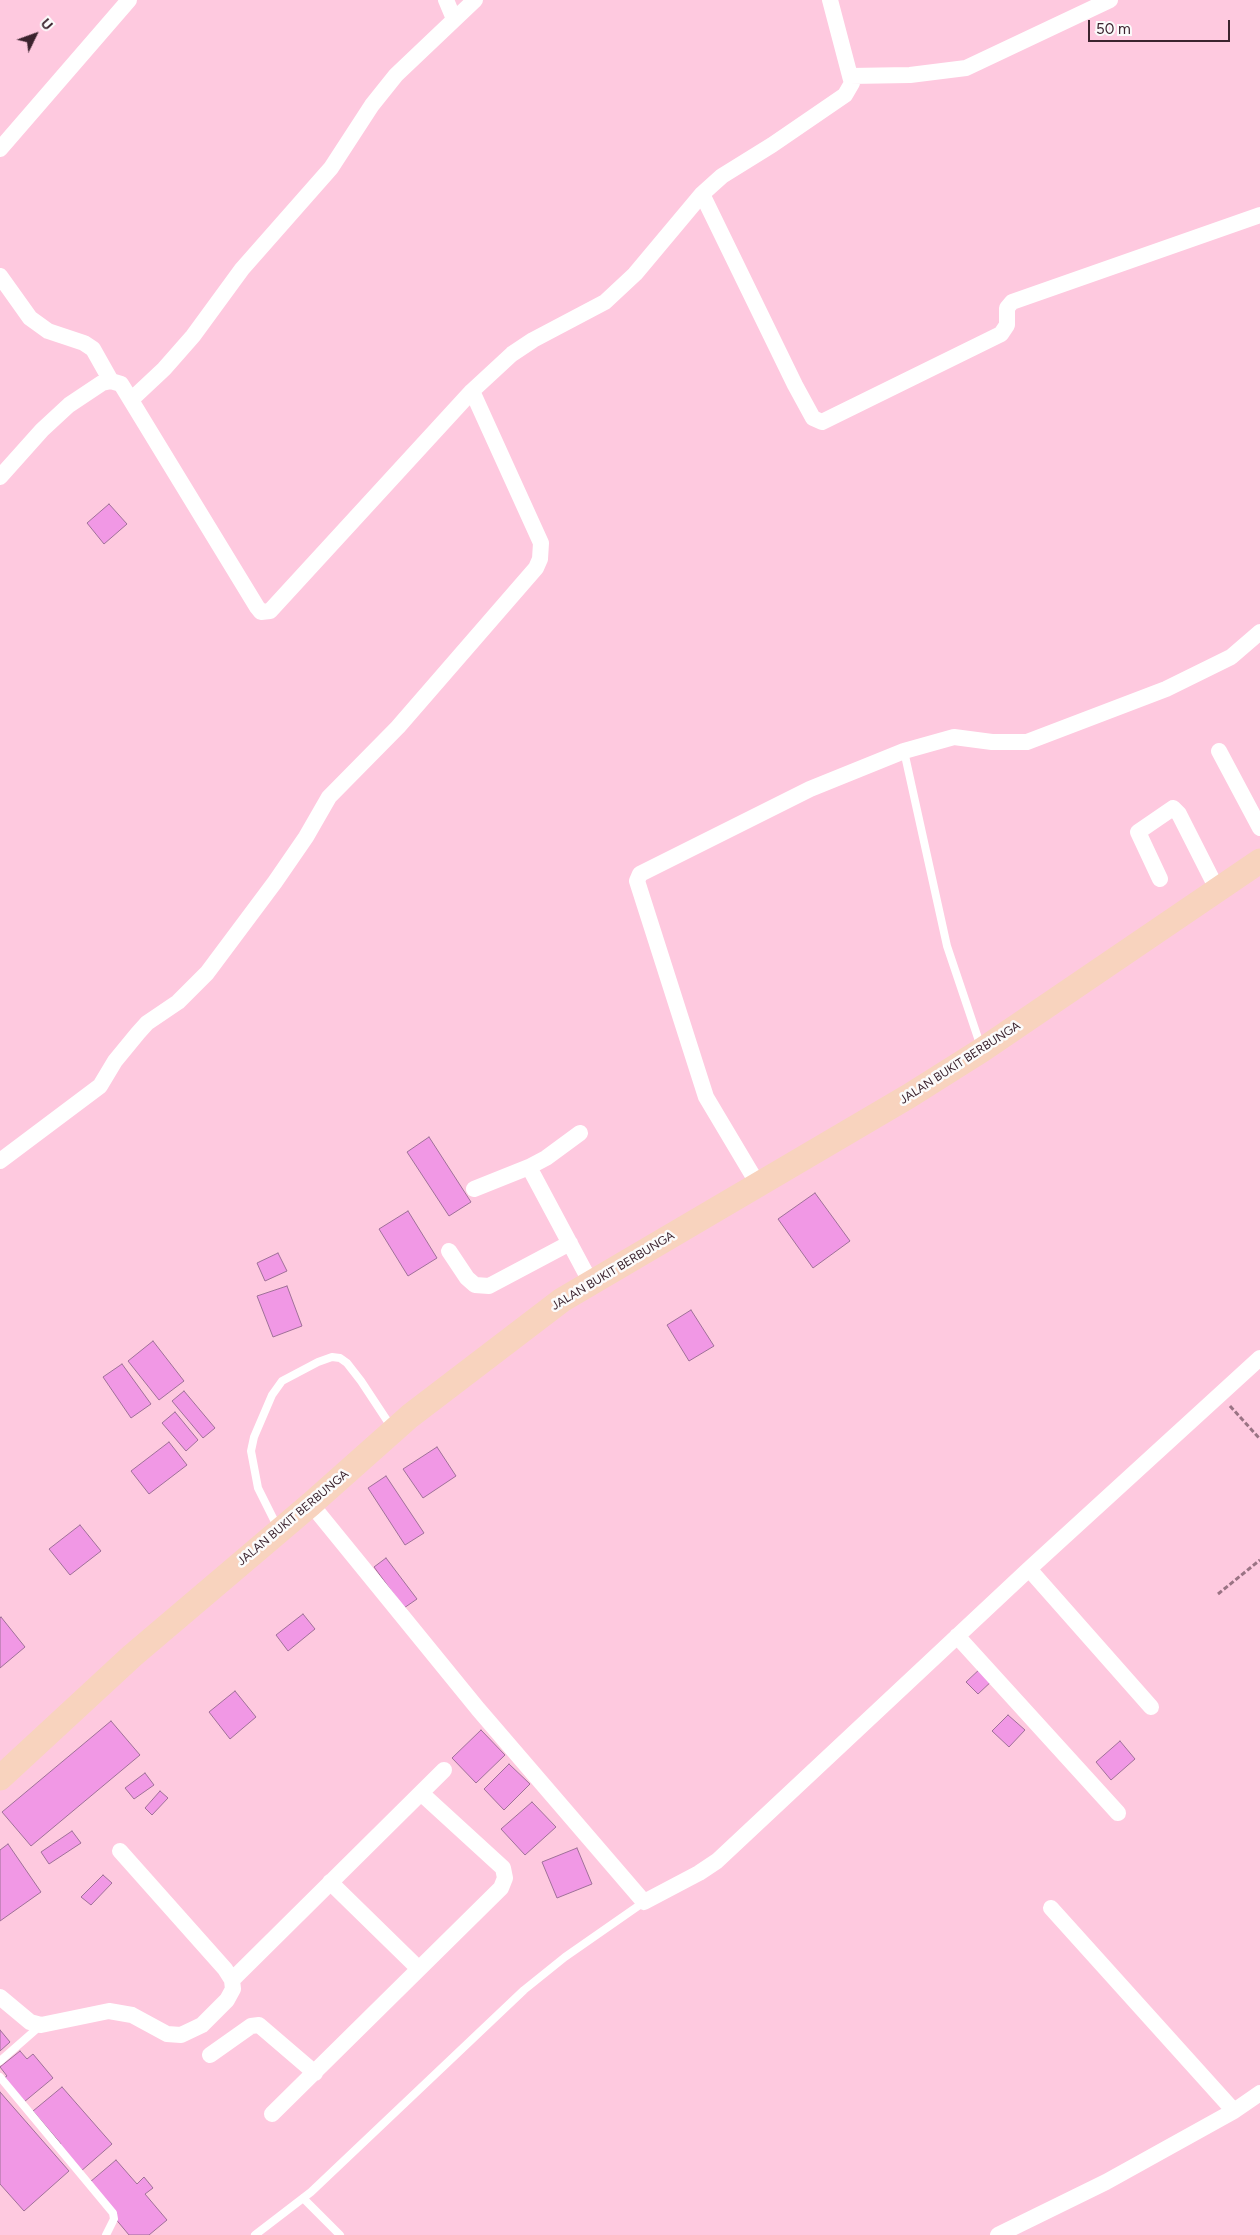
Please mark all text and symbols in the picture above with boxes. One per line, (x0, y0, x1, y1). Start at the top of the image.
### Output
north arrow (10, 10, 60, 60)
scale bar (1090, 10, 1232, 42)
text: U (37, 15, 56, 34)
text: 50 m (1096, 20, 1131, 38)
street label: JALAN BUKIT BERBUNGA (897, 1019, 1023, 1107)
street label: JALAN BUKIT BERBUNGA (549, 1228, 677, 1314)
street label: JALAN BUKIT BERBUNGA (234, 1467, 352, 1569)

